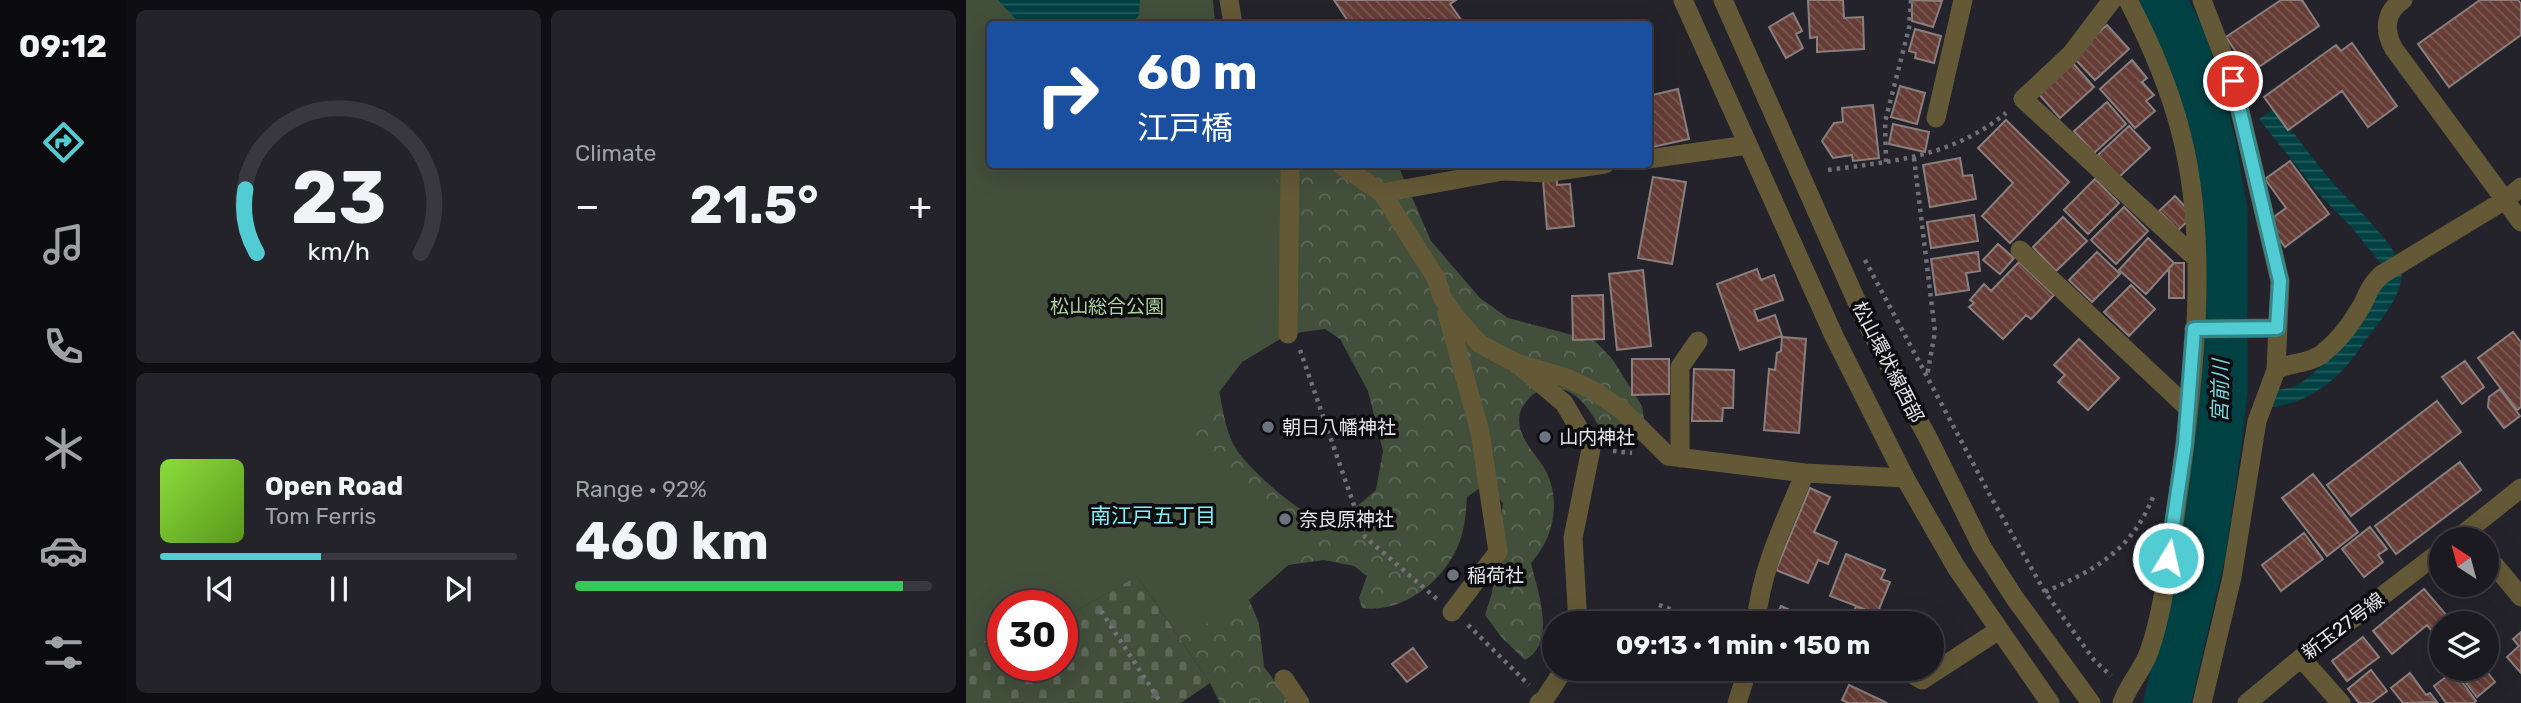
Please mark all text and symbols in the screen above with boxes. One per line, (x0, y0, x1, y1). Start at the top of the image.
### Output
text: 09:12 (19, 27, 107, 65)
text: 60 m (1137, 43, 1258, 101)
icon: right (1022, 49, 1113, 140)
pin (2203, 51, 2263, 111)
icon: arrive (2214, 62, 2252, 100)
text: 江戸橋 (1137, 109, 1233, 147)
icon: directions (39, 118, 88, 167)
text: Climate (575, 139, 656, 167)
text: 23 (291, 155, 386, 241)
text: 21.5° (689, 174, 819, 236)
text: − (575, 183, 600, 229)
text: + (908, 183, 932, 229)
icon: music (39, 220, 88, 269)
text: km/h (307, 236, 370, 265)
park label: 松山総合公園 (1050, 295, 1164, 318)
street label: 松山環状線西部 (1848, 298, 1928, 426)
icon: phone (39, 322, 88, 371)
water label: 宮前川 (2207, 357, 2233, 423)
place label: 朝日八幡神社 (1282, 416, 1396, 439)
marker: 朝日八幡神社 (1260, 419, 1276, 435)
icon: climate (39, 424, 88, 473)
place label: 山内神社 (1559, 426, 1635, 449)
marker: 山内神社 (1537, 429, 1553, 445)
text: Open Road (265, 471, 403, 502)
text: Range · 92% (575, 475, 707, 503)
text: Tom Ferris (265, 502, 376, 530)
district label: 南江戸五丁目 (1090, 503, 1216, 528)
place label: 奈良原神社 (1299, 508, 1394, 531)
text: 460 km (575, 510, 769, 572)
marker: 奈良原神社 (1277, 511, 1293, 527)
position arrow (2131, 521, 2205, 595)
icon: car (39, 526, 88, 575)
north arrow (2429, 527, 2499, 597)
map controls (2429, 527, 2499, 681)
place label: 稲荷社 (1467, 564, 1524, 587)
marker: 稲荷社 (1445, 567, 1461, 583)
icon: previous (201, 570, 239, 608)
icon: pause (320, 570, 358, 608)
icon: next (439, 570, 477, 608)
street label: 新玉27号線 (2297, 588, 2389, 664)
speed limit sign: 30 (987, 590, 1078, 681)
button: layers (2429, 611, 2499, 681)
icon: filters (39, 628, 88, 677)
text: 09:13 · 1 min · 150 m (1616, 630, 1870, 661)

